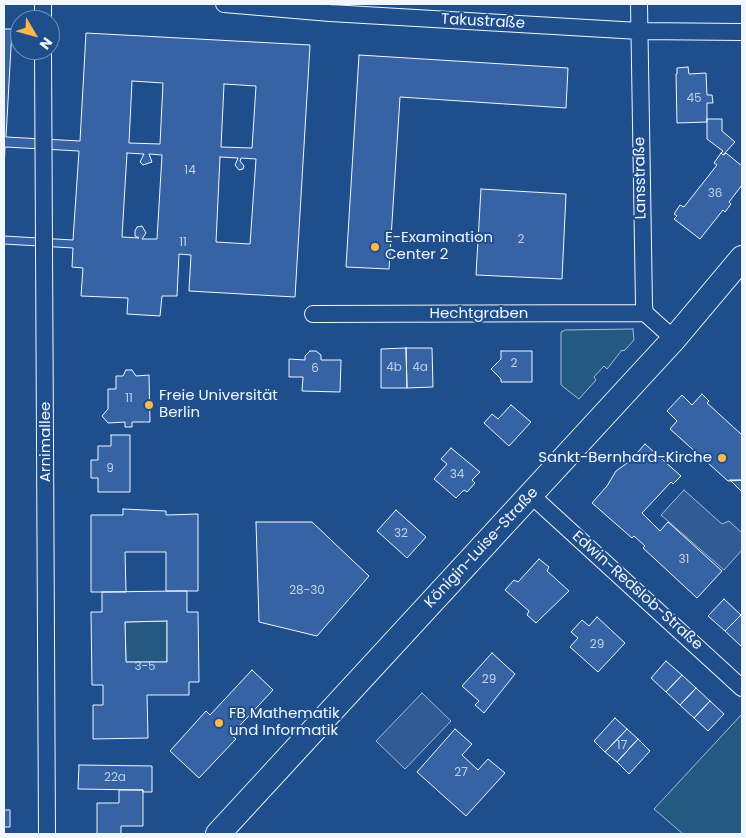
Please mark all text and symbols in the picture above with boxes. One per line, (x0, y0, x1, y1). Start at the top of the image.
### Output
north arrow (10, 10, 60, 60)
street label: Takustraße (441, 11, 525, 33)
text: N (35, 33, 57, 54)
house number: 45 (686, 92, 702, 106)
street label: Lansstraße (631, 137, 651, 219)
house number: 14 (184, 164, 196, 178)
house number: 36 (708, 187, 722, 201)
place label: E-Examination Center 2 (385, 229, 493, 264)
house number: 2 (518, 233, 524, 247)
house number: 11 (179, 236, 187, 250)
marker: E-Examination Center 2 (369, 241, 381, 253)
street label: Hechtgraben (430, 305, 528, 323)
house number: 2 (511, 357, 517, 371)
house number: 4b (386, 361, 402, 375)
house number: 4a (412, 361, 428, 375)
house number: 6 (311, 362, 319, 376)
place label: Freie Universität Berlin (159, 387, 278, 422)
house number: 11 (125, 392, 133, 406)
marker: Freie Universität Berlin (143, 399, 155, 411)
street label: Arnimallee (37, 402, 55, 482)
place label: Sankt-Bernhard-Kirche (538, 449, 712, 467)
marker: Sankt-Bernhard-Kirche (716, 452, 728, 464)
house number: 9 (106, 462, 114, 476)
house number: 34 (450, 468, 464, 482)
street label: Königin-Luise-Straße (421, 484, 543, 612)
house number: 32 (394, 527, 408, 541)
street label: Edwin-Redslob-Straße (568, 528, 706, 654)
house number: 31 (679, 553, 689, 567)
house number: 28-30 (289, 584, 325, 598)
house number: 29 (590, 638, 604, 652)
house number: 3-5 (134, 660, 156, 674)
house number: 29 (482, 673, 496, 687)
place label: FB Mathematik und Informatik (229, 705, 340, 740)
marker: FB Mathematik und Informatik (213, 717, 225, 729)
house number: 17 (617, 739, 627, 753)
house number: 27 (454, 766, 468, 780)
house number: 22a (104, 771, 126, 785)

